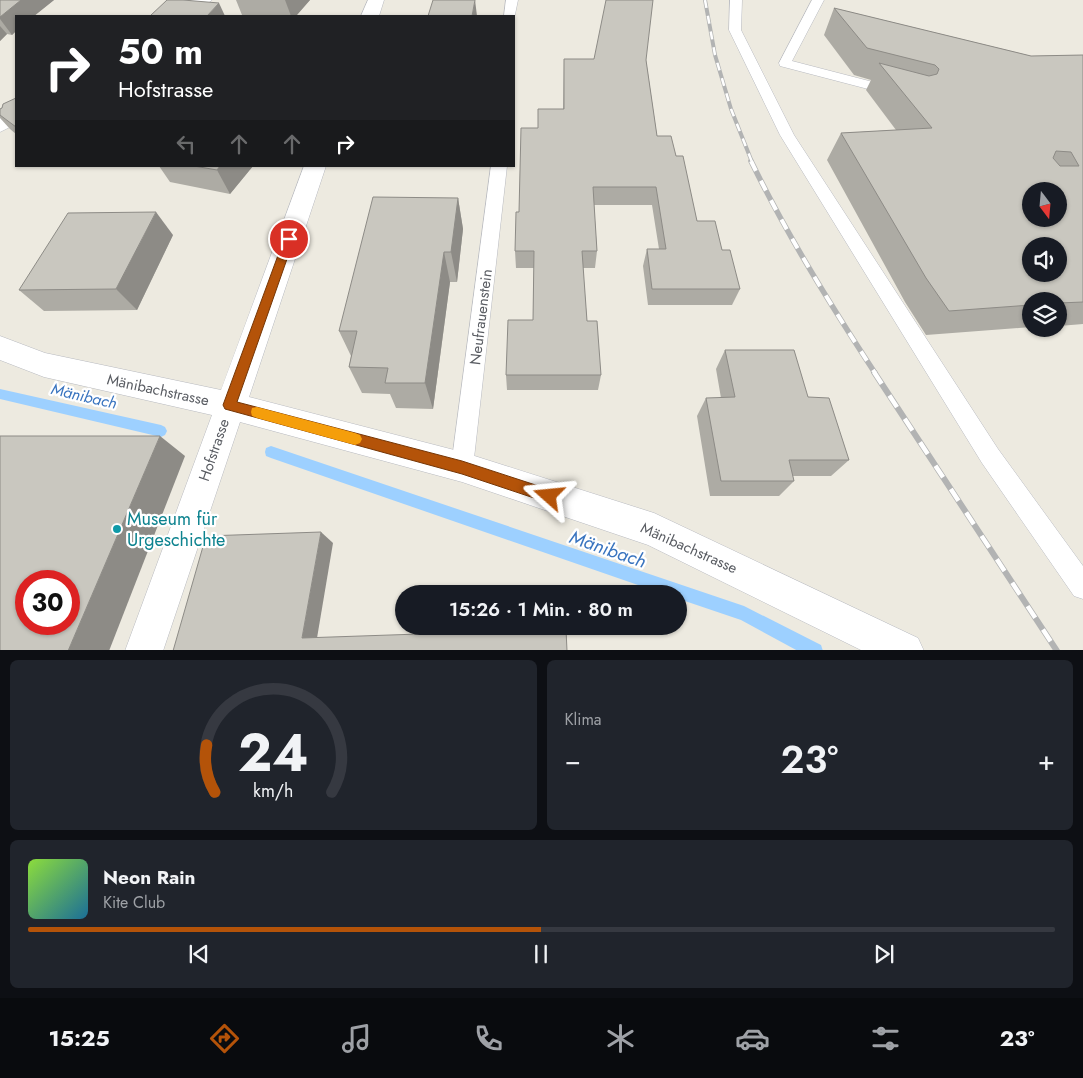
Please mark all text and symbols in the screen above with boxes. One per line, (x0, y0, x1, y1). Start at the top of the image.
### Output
text: 50 m (118, 27, 203, 77)
icon: right (35, 35, 100, 100)
text: Hofstrasse (118, 73, 213, 105)
icon: left (172, 130, 200, 158)
icon: ahead (225, 130, 253, 158)
icon: ahead (278, 130, 306, 158)
icon: right (331, 130, 359, 158)
north arrow (1022, 182, 1068, 228)
map controls (1022, 182, 1067, 337)
pin (268, 218, 310, 260)
icon: arrive (275, 225, 303, 253)
button: sound (1022, 237, 1067, 282)
street label: Neufrauenstein (464, 268, 498, 366)
button: layers (1022, 292, 1067, 337)
street label: Mänibachstrasse (105, 368, 211, 412)
water label: Mänibach (49, 377, 119, 415)
street label: Hofstrasse (193, 415, 235, 484)
position arrow (522, 469, 574, 521)
place label: Museum für Urgeschichte (127, 506, 225, 553)
street label: Mänibachstrasse (637, 517, 741, 579)
marker: Museum für Urgeschichte (111, 523, 123, 535)
water label: Mänibach (566, 523, 650, 575)
speed limit sign: 30 (15, 570, 80, 635)
text: 15:26 · 1 Min. · 80 m (449, 596, 633, 623)
text: Klima (565, 708, 602, 731)
text: 24 (238, 715, 308, 791)
text: 23° (781, 732, 838, 787)
text: − (565, 740, 581, 781)
text: + (1038, 740, 1055, 781)
text: km/h (253, 778, 293, 804)
text: Neon Rain (103, 864, 196, 891)
text: Kite Club (103, 891, 165, 914)
icon: previous (185, 940, 213, 968)
icon: pause (527, 940, 555, 968)
icon: next (870, 940, 898, 968)
icon: directions (207, 1021, 242, 1056)
icon: music (339, 1021, 374, 1056)
icon: phone (471, 1021, 506, 1056)
icon: climate (603, 1021, 638, 1056)
icon: car (735, 1021, 770, 1056)
icon: filters (868, 1021, 903, 1056)
text: 15:25 (49, 1022, 110, 1054)
text: 23° (1000, 1022, 1034, 1054)

